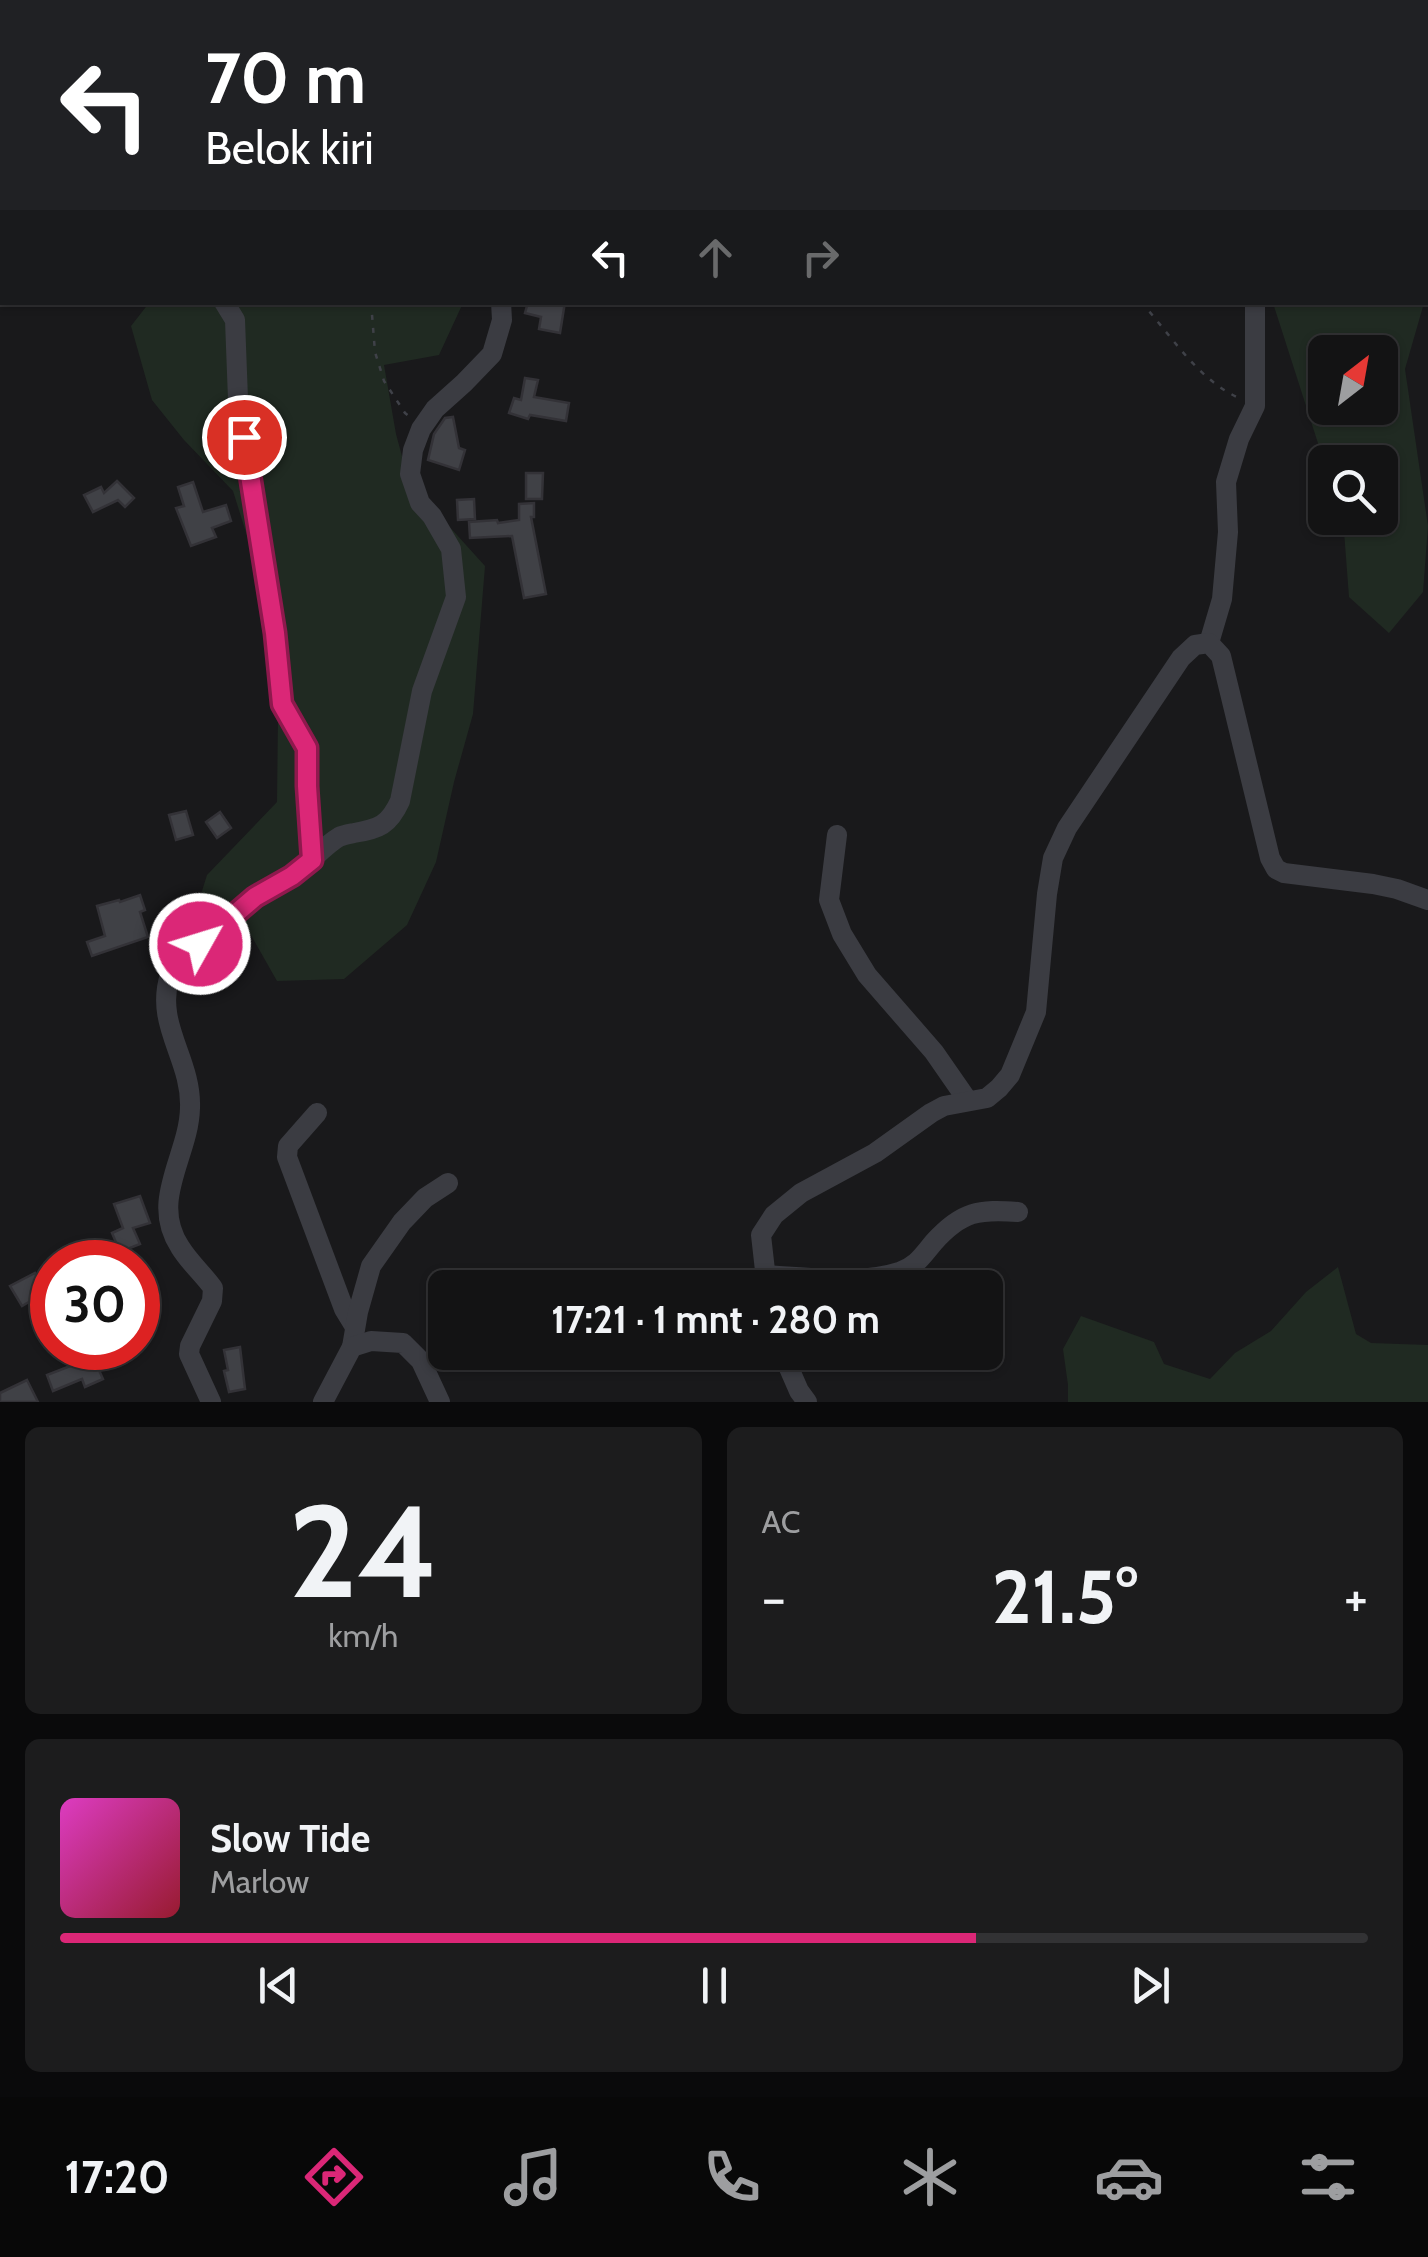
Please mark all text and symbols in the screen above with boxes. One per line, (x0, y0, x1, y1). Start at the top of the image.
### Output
text: 70 m (205, 35, 366, 121)
icon: left (40, 40, 170, 170)
text: Belok kiri (205, 121, 374, 175)
icon: left (583, 230, 638, 285)
icon: ahead (688, 230, 743, 285)
icon: right (793, 230, 848, 285)
north arrow (1308, 335, 1398, 425)
map controls (1308, 335, 1398, 535)
pin (202, 395, 287, 480)
icon: arrive (217, 410, 272, 465)
button: search (1308, 445, 1398, 535)
position arrow (148, 892, 252, 996)
speed limit sign: 30 (30, 1240, 160, 1370)
text: 17:21 · 1 mnt · 280 m (551, 1296, 880, 1343)
text: 24 (288, 1472, 438, 1630)
text: AC (762, 1502, 801, 1541)
text: 21.5° (992, 1551, 1138, 1642)
text: − (762, 1564, 786, 1631)
text: + (1344, 1564, 1368, 1631)
text: km/h (328, 1616, 398, 1655)
text: Slow Tide (210, 1815, 370, 1862)
text: Marlow (210, 1862, 309, 1901)
icon: previous (251, 1958, 306, 2013)
icon: pause (687, 1958, 742, 2013)
icon: next (1123, 1958, 1178, 2013)
icon: directions (299, 2142, 369, 2212)
icon: music (498, 2142, 568, 2212)
icon: phone (697, 2142, 767, 2212)
icon: climate (895, 2142, 965, 2212)
icon: car (1094, 2142, 1164, 2212)
icon: filters (1293, 2142, 1363, 2212)
text: 17:20 (64, 2150, 170, 2204)

